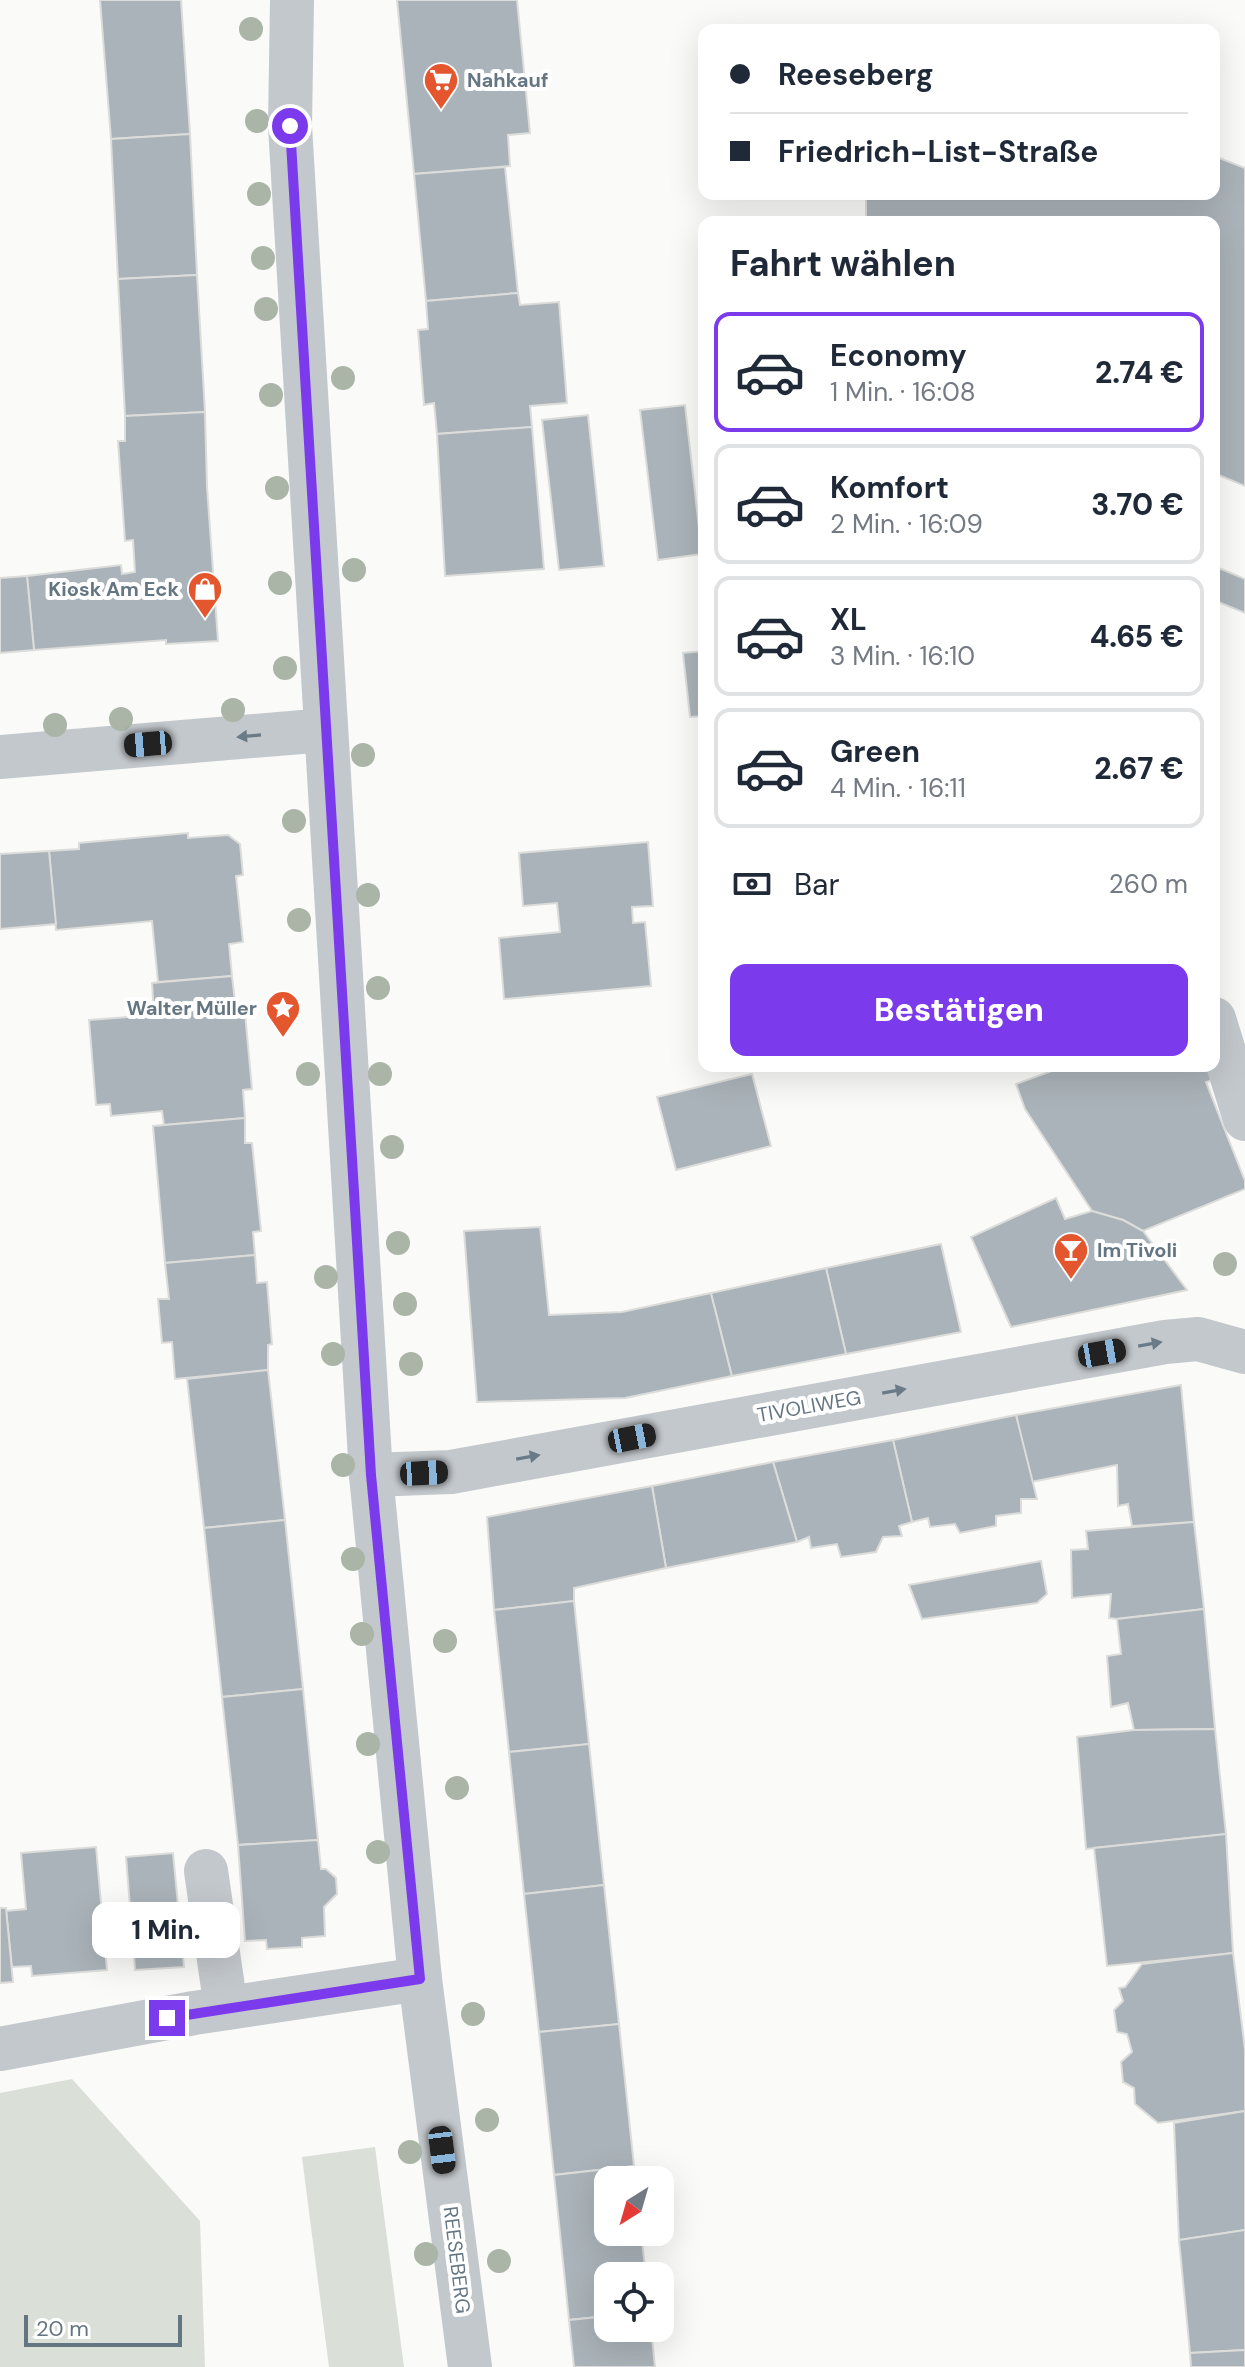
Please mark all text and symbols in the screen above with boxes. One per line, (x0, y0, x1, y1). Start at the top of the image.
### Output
text: Reeseberg (778, 55, 934, 94)
supermarket icon: Nahkauf (422, 61, 460, 111)
place label: Nahkauf (467, 67, 548, 93)
route start (272, 108, 308, 144)
text: Friedrich-List-Straße (778, 132, 1098, 171)
text: Fahrt wählen (730, 240, 956, 287)
icon: car (734, 336, 806, 408)
text: Economy (830, 336, 967, 375)
text: 2.74 € (1095, 353, 1184, 392)
text: 1 Min. · 16:08 (830, 375, 975, 409)
icon: car (734, 468, 806, 540)
text: Komfort (830, 468, 949, 507)
text: 3.70 € (1091, 485, 1184, 524)
text: 2 Min. · 16:09 (830, 507, 983, 541)
shop icon: Kiosk Am Eck (186, 570, 224, 620)
place label: Kiosk Am Eck (48, 576, 179, 602)
icon: car (734, 600, 806, 672)
text: XL (830, 600, 867, 639)
text: 4.65 € (1090, 617, 1184, 656)
text: 3 Min. · 16:10 (830, 639, 975, 673)
car (123, 730, 173, 758)
one-way arrow (236, 730, 261, 743)
icon: car (734, 732, 806, 804)
text: Green (830, 732, 920, 771)
text: 2.67 € (1094, 749, 1184, 788)
text: 4 Min. · 16:11 (830, 771, 966, 805)
icon: cash (730, 862, 774, 906)
text: Bar (794, 865, 840, 904)
text: 260 m (1109, 867, 1188, 901)
button: Bestätigen (730, 964, 1188, 1056)
place icon: Walter Müller (264, 989, 302, 1039)
place label: Walter Müller (126, 995, 257, 1021)
bar icon: Im Tivoli (1052, 1231, 1090, 1281)
place label: Im Tivoli (1097, 1237, 1177, 1263)
car (1076, 1337, 1128, 1369)
one-way arrow (1137, 1338, 1162, 1350)
street label: TIVOLIWEG (755, 1384, 863, 1428)
one-way arrow (882, 1384, 907, 1396)
car (606, 1422, 658, 1454)
one-way arrow (516, 1451, 541, 1463)
car (399, 1460, 449, 1486)
callout: 1 Min. (93, 1902, 241, 1958)
text: 1 Min. (132, 1913, 200, 1947)
route end (149, 2000, 185, 2036)
car (427, 2125, 457, 2175)
north arrow (594, 2166, 674, 2246)
map controls (594, 2166, 674, 2342)
street label: REESEBERG (438, 2205, 476, 2315)
button: locate (594, 2262, 674, 2342)
scale bar (24, 2311, 182, 2347)
text: 20 m (36, 2314, 89, 2343)

